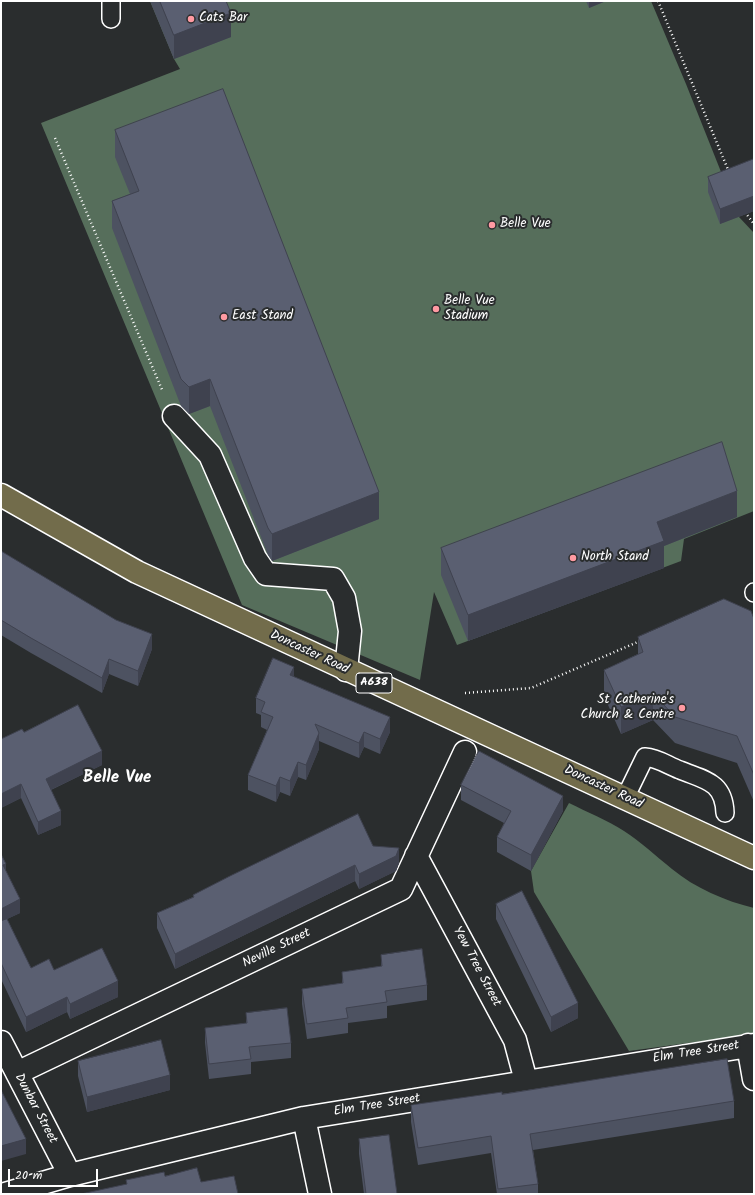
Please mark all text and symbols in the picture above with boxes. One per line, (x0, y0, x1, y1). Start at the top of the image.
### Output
place label: Cats Bar (199, 11, 247, 27)
marker: Cats Bar (186, 14, 196, 24)
place label: Belle Vue (500, 217, 551, 233)
marker: Belle Vue (487, 220, 497, 230)
place label: Belle Vue Stadium (444, 294, 495, 325)
marker: Belle Vue Stadium (431, 304, 441, 314)
place label: East Stand (232, 309, 293, 325)
marker: East Stand (219, 312, 229, 322)
place label: North Stand (581, 550, 649, 566)
marker: North Stand (568, 553, 578, 563)
street label: Doncaster Road (267, 628, 351, 678)
road number: A638 (356, 673, 392, 693)
place label: St Catherine's Church & Centre (581, 693, 674, 724)
marker: St Catherine's Church & Centre (677, 703, 687, 713)
street label: Doncaster Road (561, 763, 645, 813)
district label: Belle Vue (83, 769, 151, 789)
street label: Yew Tree Street (448, 924, 504, 1010)
street label: Neville Street (240, 926, 314, 972)
street label: Elm Tree Street (652, 1038, 740, 1068)
street label: Dunbar Street (10, 1071, 60, 1147)
street label: Elm Tree Street (333, 1091, 421, 1121)
scale bar (10, 1161, 100, 1187)
text: 20 m (15, 1166, 42, 1185)

